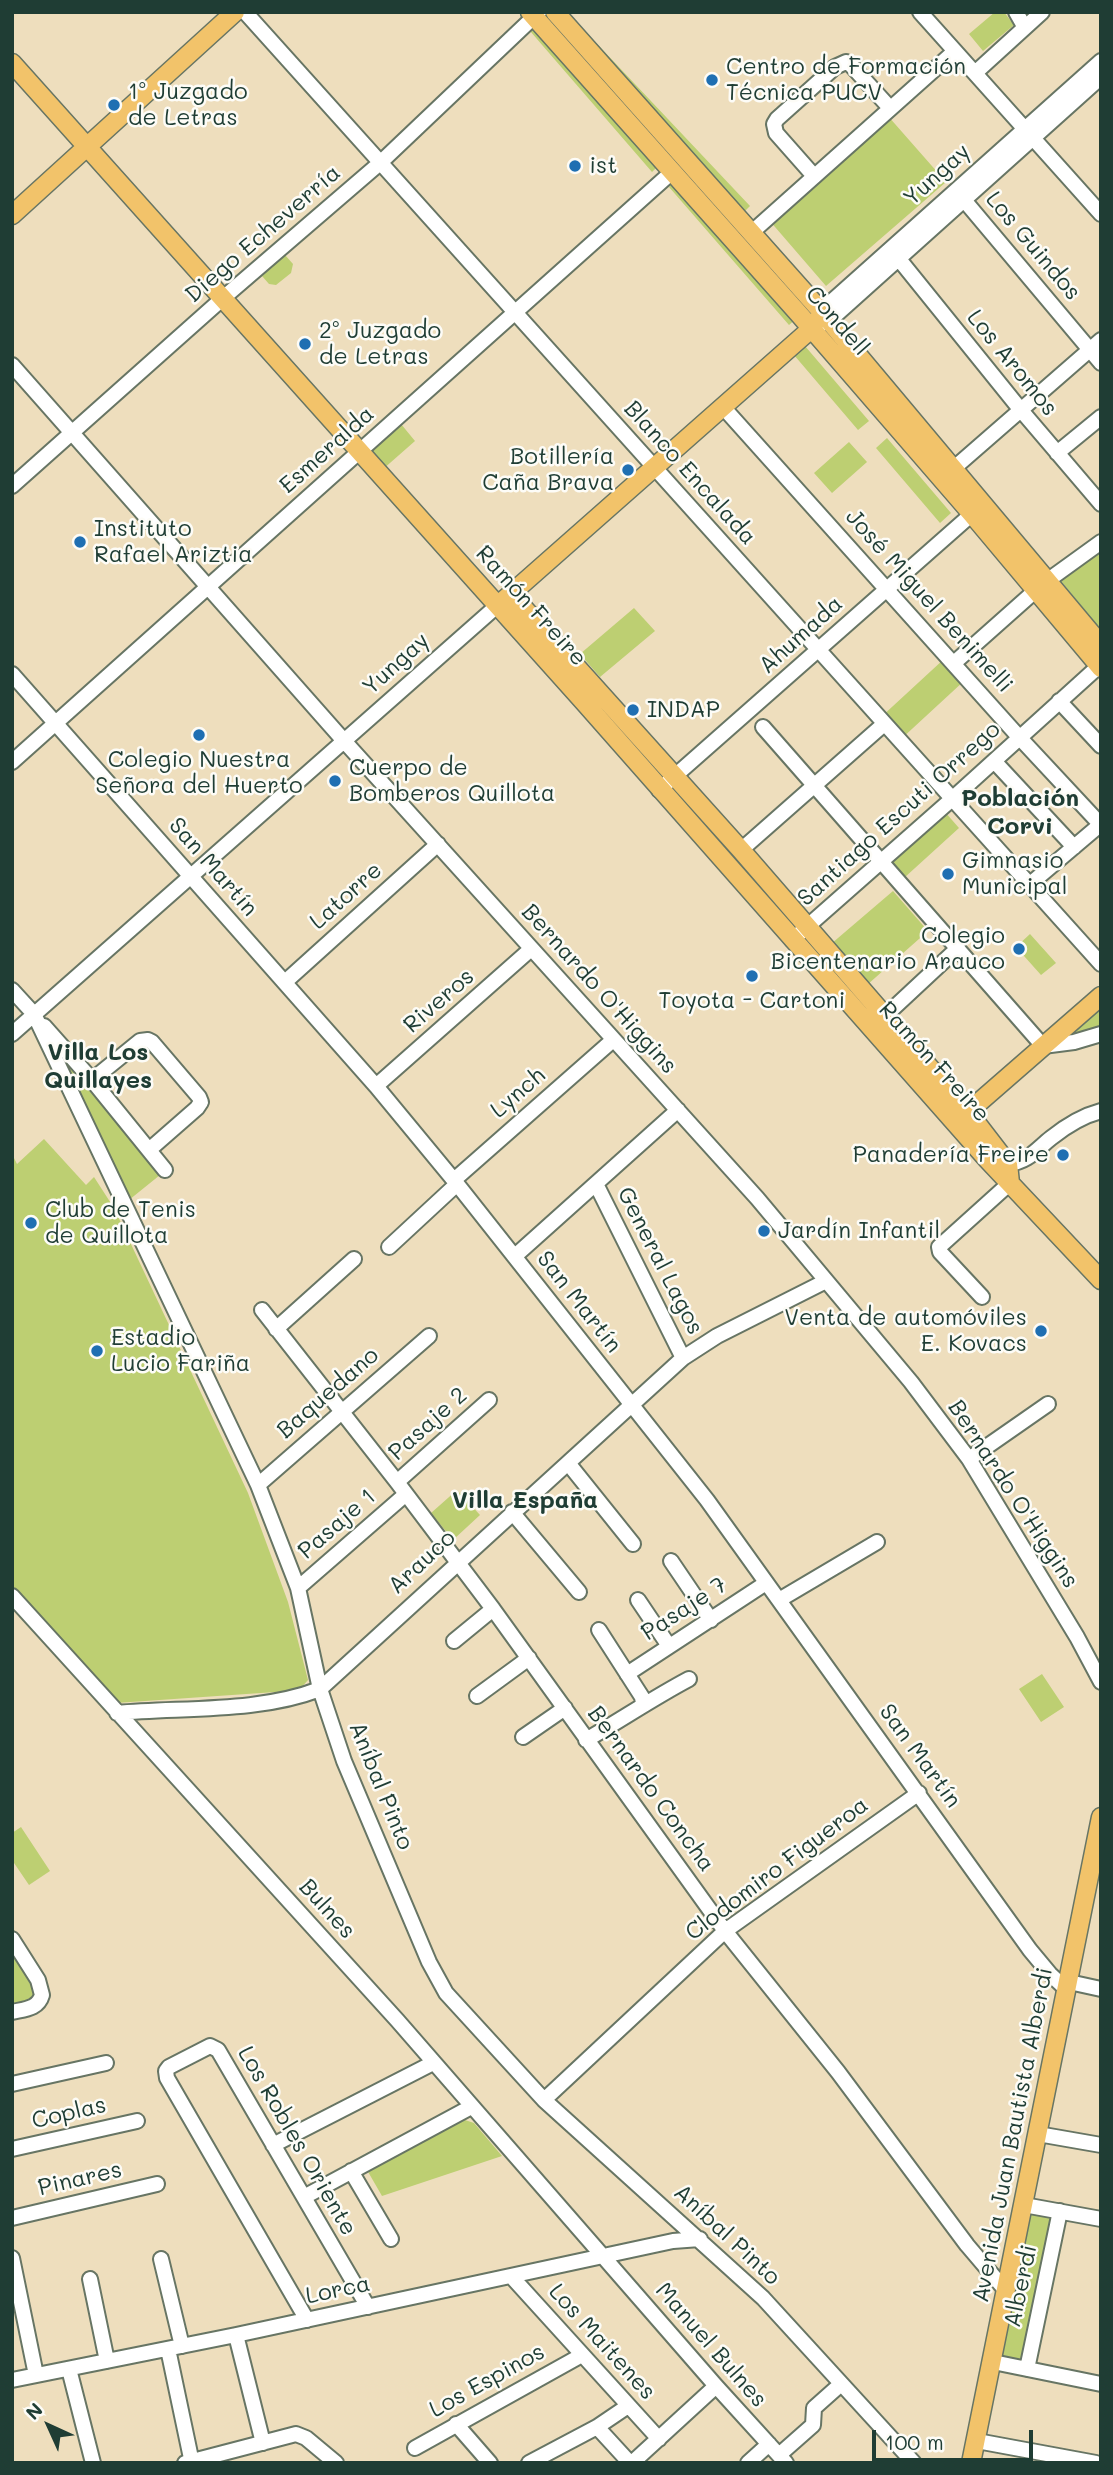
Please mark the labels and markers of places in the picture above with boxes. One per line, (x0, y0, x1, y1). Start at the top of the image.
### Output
place label: Centro de Formación Técnica PUCV (726, 53, 966, 107)
marker: Centro de Formación Técnica PUCV (704, 72, 720, 88)
place label: 1º Juzgado de Letras (128, 78, 248, 132)
marker: 1º Juzgado de Letras (106, 97, 122, 113)
place label: ist (589, 152, 617, 180)
marker: ist (567, 158, 583, 174)
place label: 2º Juzgado de Letras (319, 317, 441, 371)
marker: 2º Juzgado de Letras (297, 336, 313, 352)
place label: Botillería Caña Brava (482, 443, 614, 497)
marker: Botillería Caña Brava (620, 462, 636, 478)
place label: Instituto Rafael Ariztia (94, 515, 252, 569)
marker: Instituto Rafael Ariztia (72, 534, 88, 550)
place label: INDAP (647, 696, 720, 724)
marker: INDAP (625, 702, 641, 718)
marker: Colegio Nuestra Señora del Huerto (191, 727, 207, 743)
place label: Colegio Nuestra Señora del Huerto (95, 746, 303, 800)
place label: Cuerpo de Bomberos Quillota (349, 754, 555, 808)
marker: Cuerpo de Bomberos Quillota (327, 773, 343, 789)
place label: Gimnasio Municipal (962, 847, 1068, 901)
marker: Gimnasio Municipal (940, 866, 956, 882)
place label: Colegio Bicentenario Arauco (771, 922, 1005, 976)
marker: Colegio Bicentenario Arauco (1011, 941, 1027, 957)
marker: Toyota - Cartoni (744, 968, 760, 984)
place label: Toyota - Cartoni (659, 987, 845, 1015)
place label: Panadería Freire (853, 1141, 1049, 1169)
marker: Panadería Freire (1055, 1147, 1071, 1163)
place label: Club de Tenis de Quillota (45, 1196, 196, 1250)
marker: Club de Tenis de Quillota (23, 1215, 39, 1231)
place label: Jardín Infantil (778, 1217, 940, 1245)
marker: Jardín Infantil (756, 1223, 772, 1239)
place label: Venta de automóviles E. Kovacs (784, 1304, 1027, 1358)
marker: Venta de automóviles E. Kovacs (1033, 1323, 1049, 1339)
place label: Estadio Lucio Fariña (111, 1324, 250, 1378)
marker: Estadio Lucio Fariña (89, 1343, 105, 1359)

